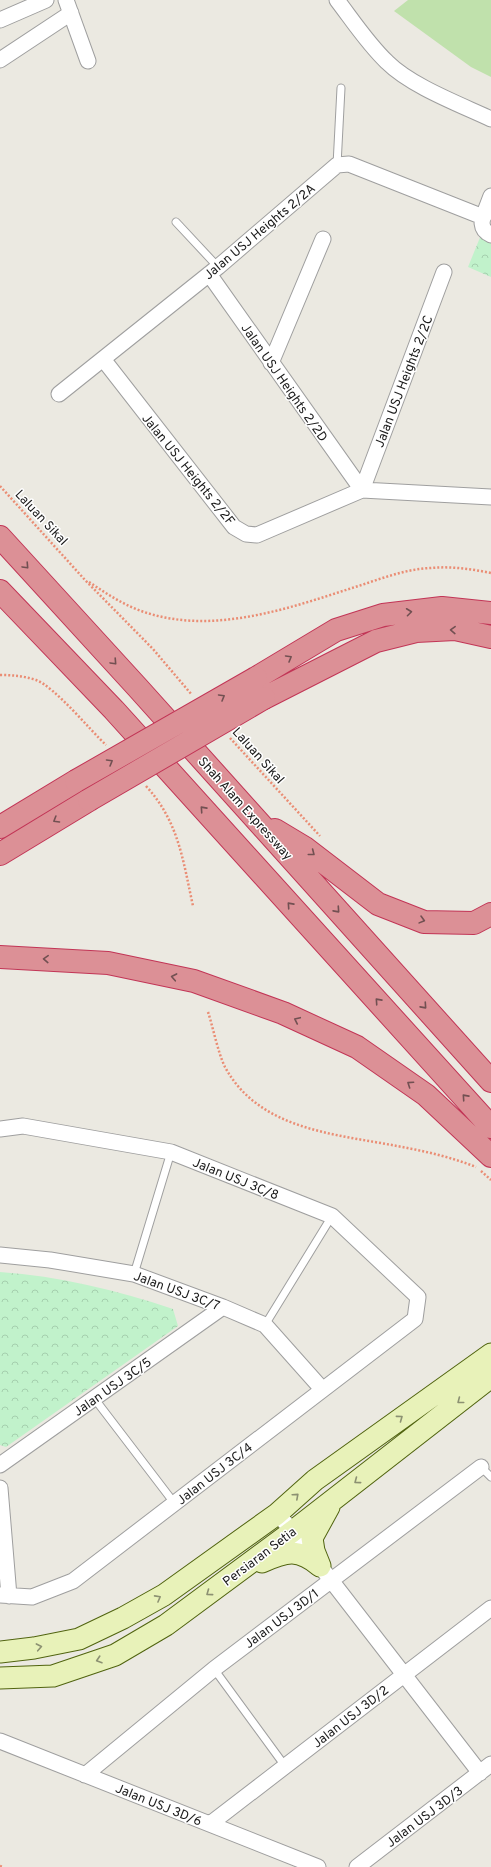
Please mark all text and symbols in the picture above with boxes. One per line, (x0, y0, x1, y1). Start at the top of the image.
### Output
street label: Jalan USJ Heights 2/2A (201, 181, 319, 284)
street label: Jalan USJ Heights 2/2C (372, 313, 437, 450)
street label: Jalan USJ Heights 2/2D (237, 321, 330, 445)
street label: Jalan USJ Heights 2/2F (138, 411, 237, 529)
street label: Laluan Sikal (11, 487, 70, 549)
one-way arrow (22, 561, 29, 569)
one-way arrow (406, 608, 412, 617)
one-way arrow (450, 625, 456, 634)
one-way arrow (285, 655, 292, 663)
one-way arrow (110, 657, 117, 665)
one-way arrow (218, 694, 225, 702)
street label: Laluan Sikal (228, 725, 287, 788)
street label: Shah Alam Expressway (194, 754, 295, 864)
one-way arrow (105, 759, 113, 766)
one-way arrow (201, 806, 208, 813)
one-way arrow (53, 816, 60, 823)
one-way arrow (308, 849, 315, 856)
one-way arrow (288, 902, 295, 910)
one-way arrow (333, 905, 340, 912)
one-way arrow (418, 916, 425, 924)
one-way arrow (43, 954, 49, 963)
one-way arrow (171, 973, 178, 981)
one-way arrow (375, 998, 383, 1006)
one-way arrow (420, 1002, 427, 1009)
one-way arrow (293, 1017, 301, 1025)
one-way arrow (407, 1082, 414, 1089)
one-way arrow (463, 1095, 470, 1102)
street label: Jalan USJ 3C/8 (190, 1155, 281, 1204)
street label: Jalan USJ 3C/7 (131, 1269, 222, 1315)
street label: Jalan USJ 3C/5 (71, 1355, 155, 1421)
one-way arrow (458, 1396, 465, 1403)
one-way arrow (396, 1415, 403, 1423)
street label: Jalan USJ 3C/4 (174, 1440, 256, 1509)
one-way arrow (355, 1476, 362, 1483)
one-way arrow (291, 1493, 299, 1501)
street label: Persiaran Setia (220, 1525, 300, 1590)
street label: Jalan USJ 3D/1 (242, 1586, 323, 1653)
one-way arrow (207, 1588, 214, 1595)
one-way arrow (154, 1596, 161, 1603)
one-way arrow (36, 1643, 42, 1652)
one-way arrow (95, 1656, 102, 1664)
street label: Jalan USJ 3D/2 (310, 1683, 393, 1752)
street label: Jalan USJ 3D/6 (113, 1781, 204, 1831)
street label: Jalan USJ 3D/3 (384, 1784, 467, 1852)

